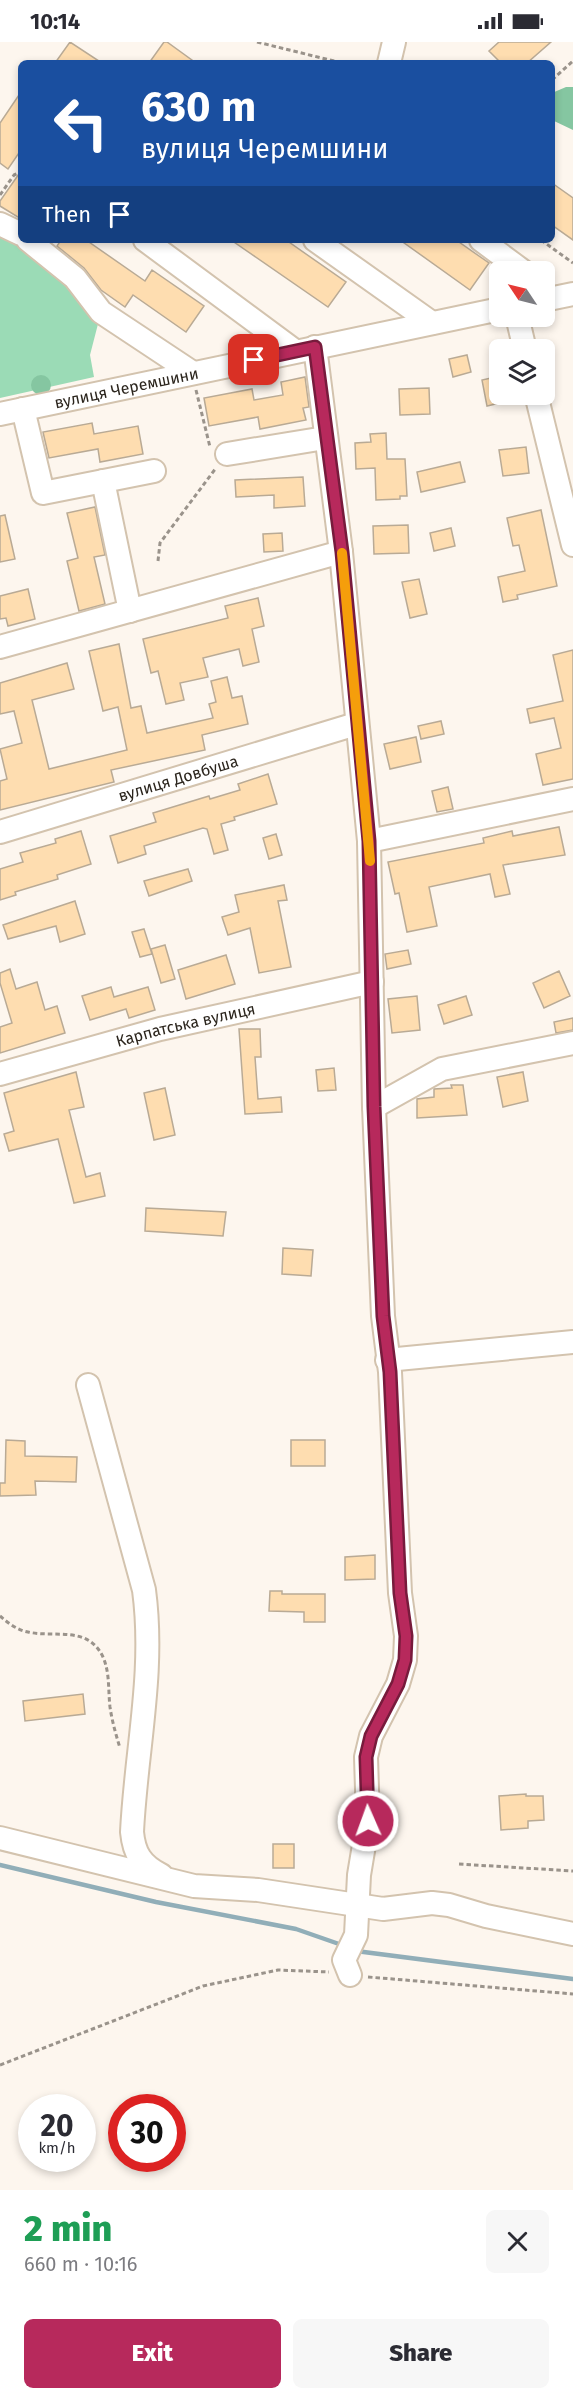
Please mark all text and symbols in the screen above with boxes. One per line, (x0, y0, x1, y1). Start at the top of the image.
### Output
text: 10:14 (30, 8, 80, 35)
text: 630 m (141, 82, 256, 132)
icon: left (42, 84, 120, 162)
text: вулиця Черемшини (141, 133, 388, 165)
icon: arrive (103, 198, 136, 231)
text: Then (42, 201, 91, 228)
north arrow (489, 261, 555, 327)
map controls (489, 261, 555, 405)
pin (228, 334, 279, 385)
button: layers (489, 339, 555, 405)
icon: arrive (237, 343, 270, 376)
street label: вулиця Черемшини (52, 363, 200, 412)
street label: вулиця Довбуша (116, 751, 240, 805)
street label: Карпатська вулиця (114, 999, 257, 1050)
position arrow (336, 1789, 400, 1853)
speed limit sign: 30 (108, 2094, 186, 2172)
text: 20 (40, 2108, 74, 2144)
text: km/h (38, 2139, 76, 2157)
text: 2 min (24, 2207, 112, 2251)
button: close (486, 2210, 549, 2273)
text: 660 m · 10:16 (24, 2252, 137, 2276)
button: Exit (24, 2319, 281, 2388)
button: Share (293, 2319, 549, 2388)

